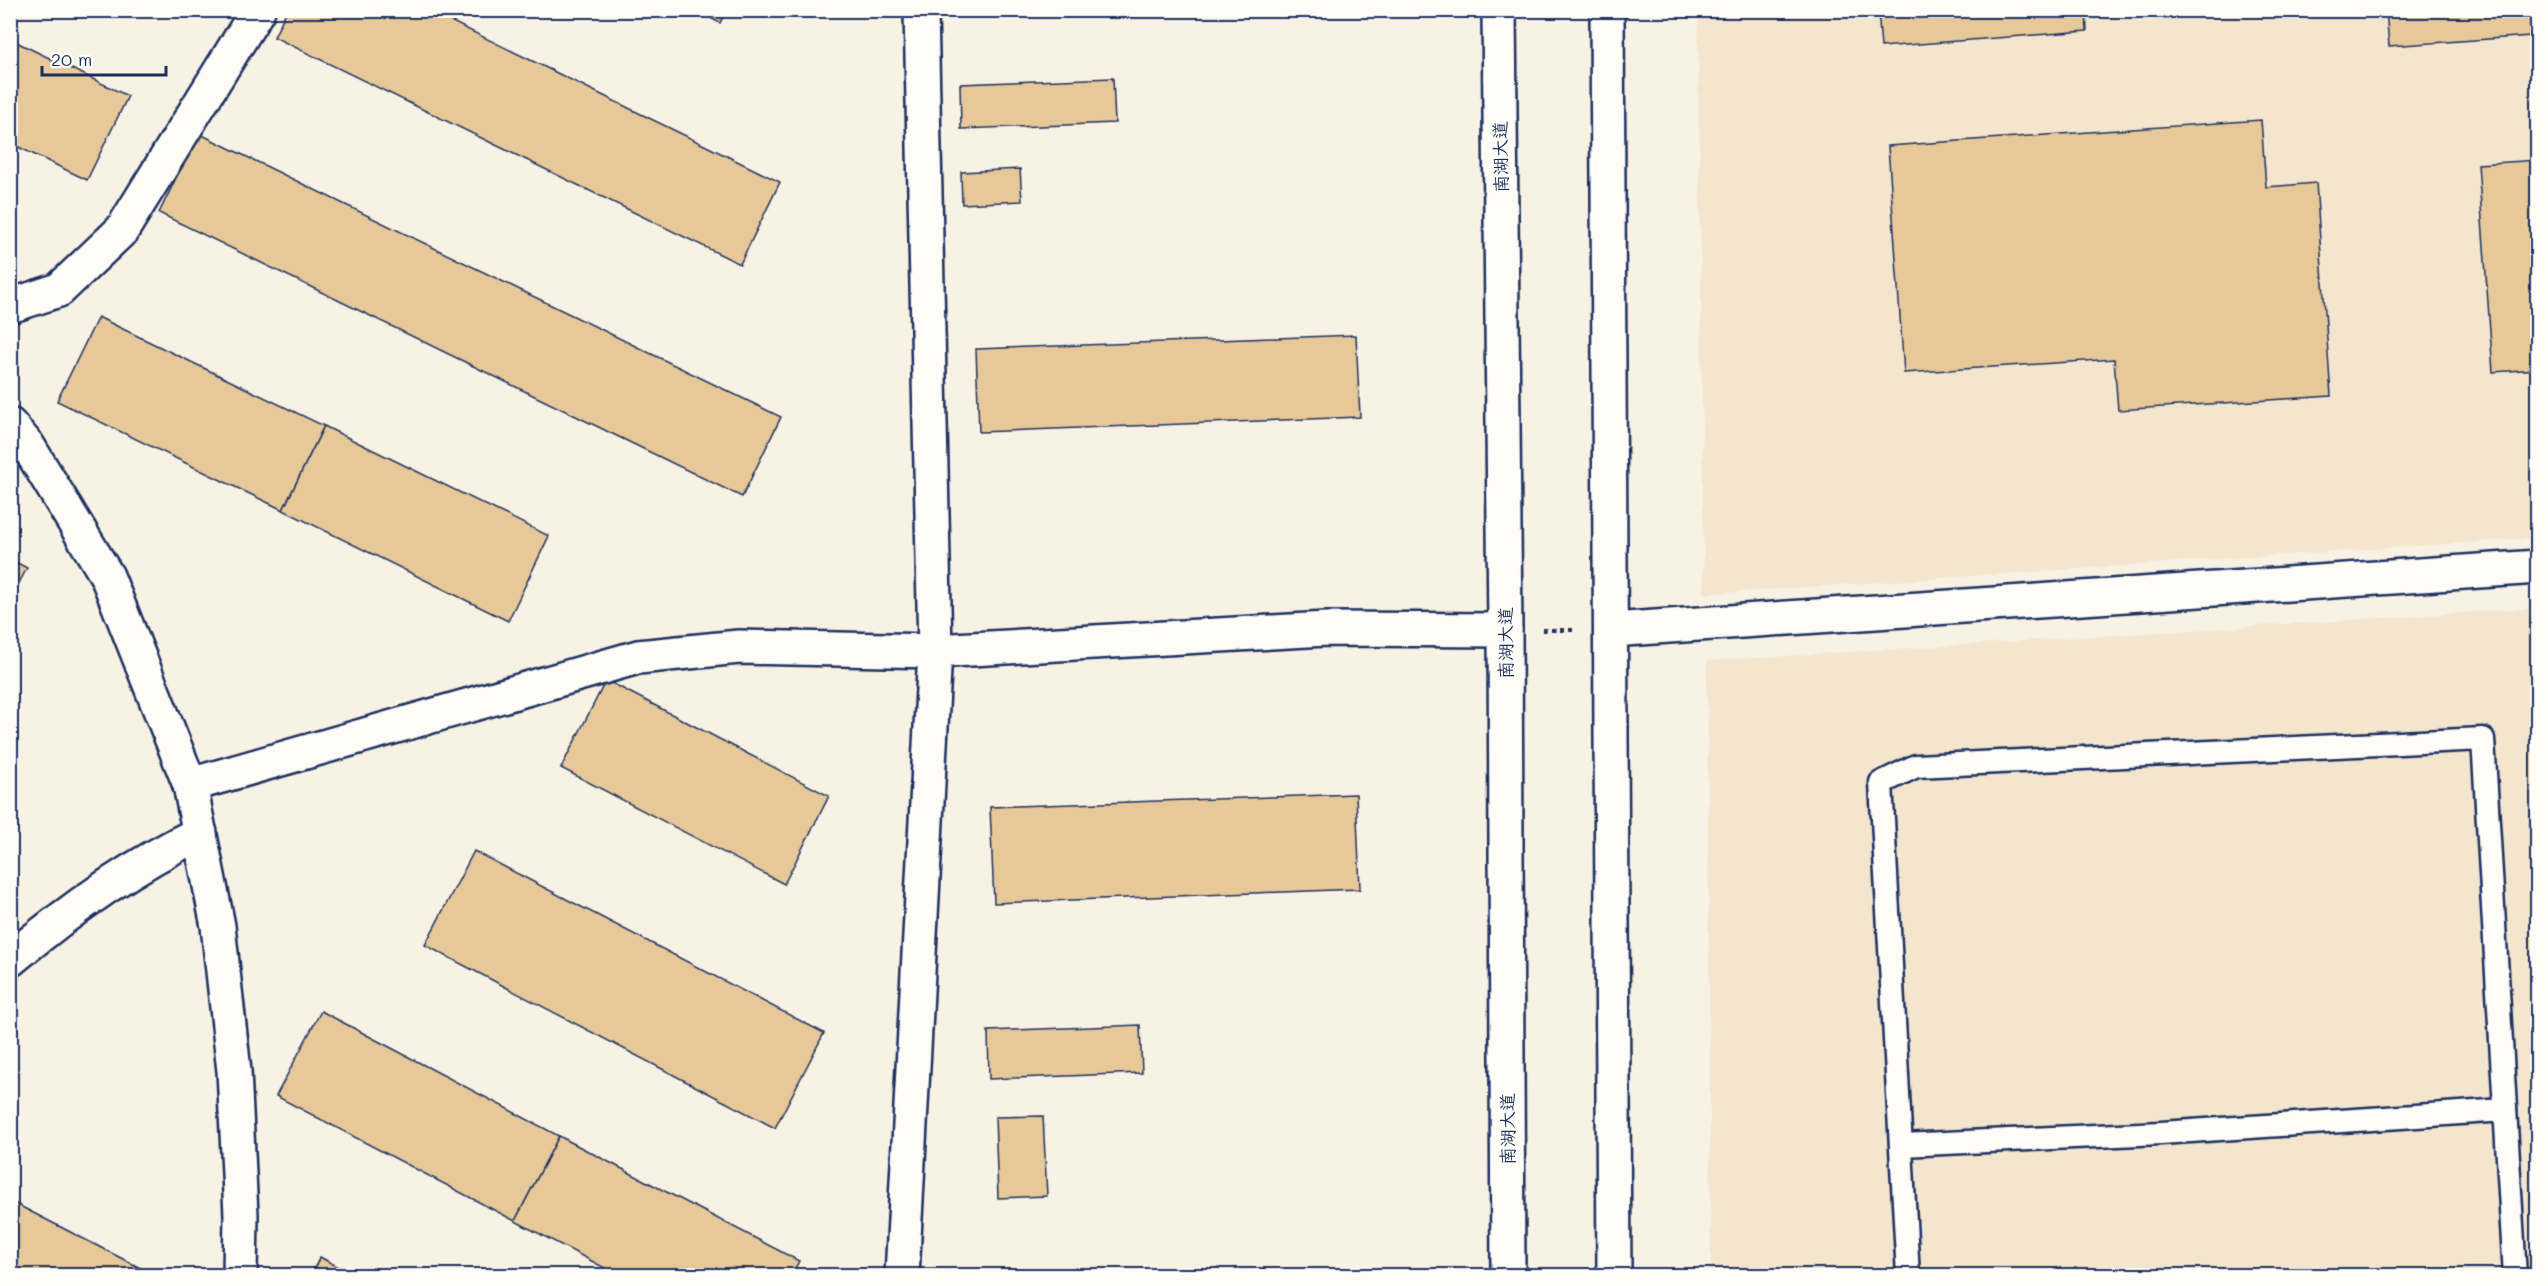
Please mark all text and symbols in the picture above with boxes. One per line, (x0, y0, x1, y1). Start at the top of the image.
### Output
scale bar (42, 39, 166, 77)
text: 20 m (51, 47, 92, 71)
street label: 南湖大道 (1487, 121, 1513, 193)
street label: 南湖大道 (1493, 607, 1517, 679)
street label: 南湖大道 (1495, 1093, 1519, 1165)

